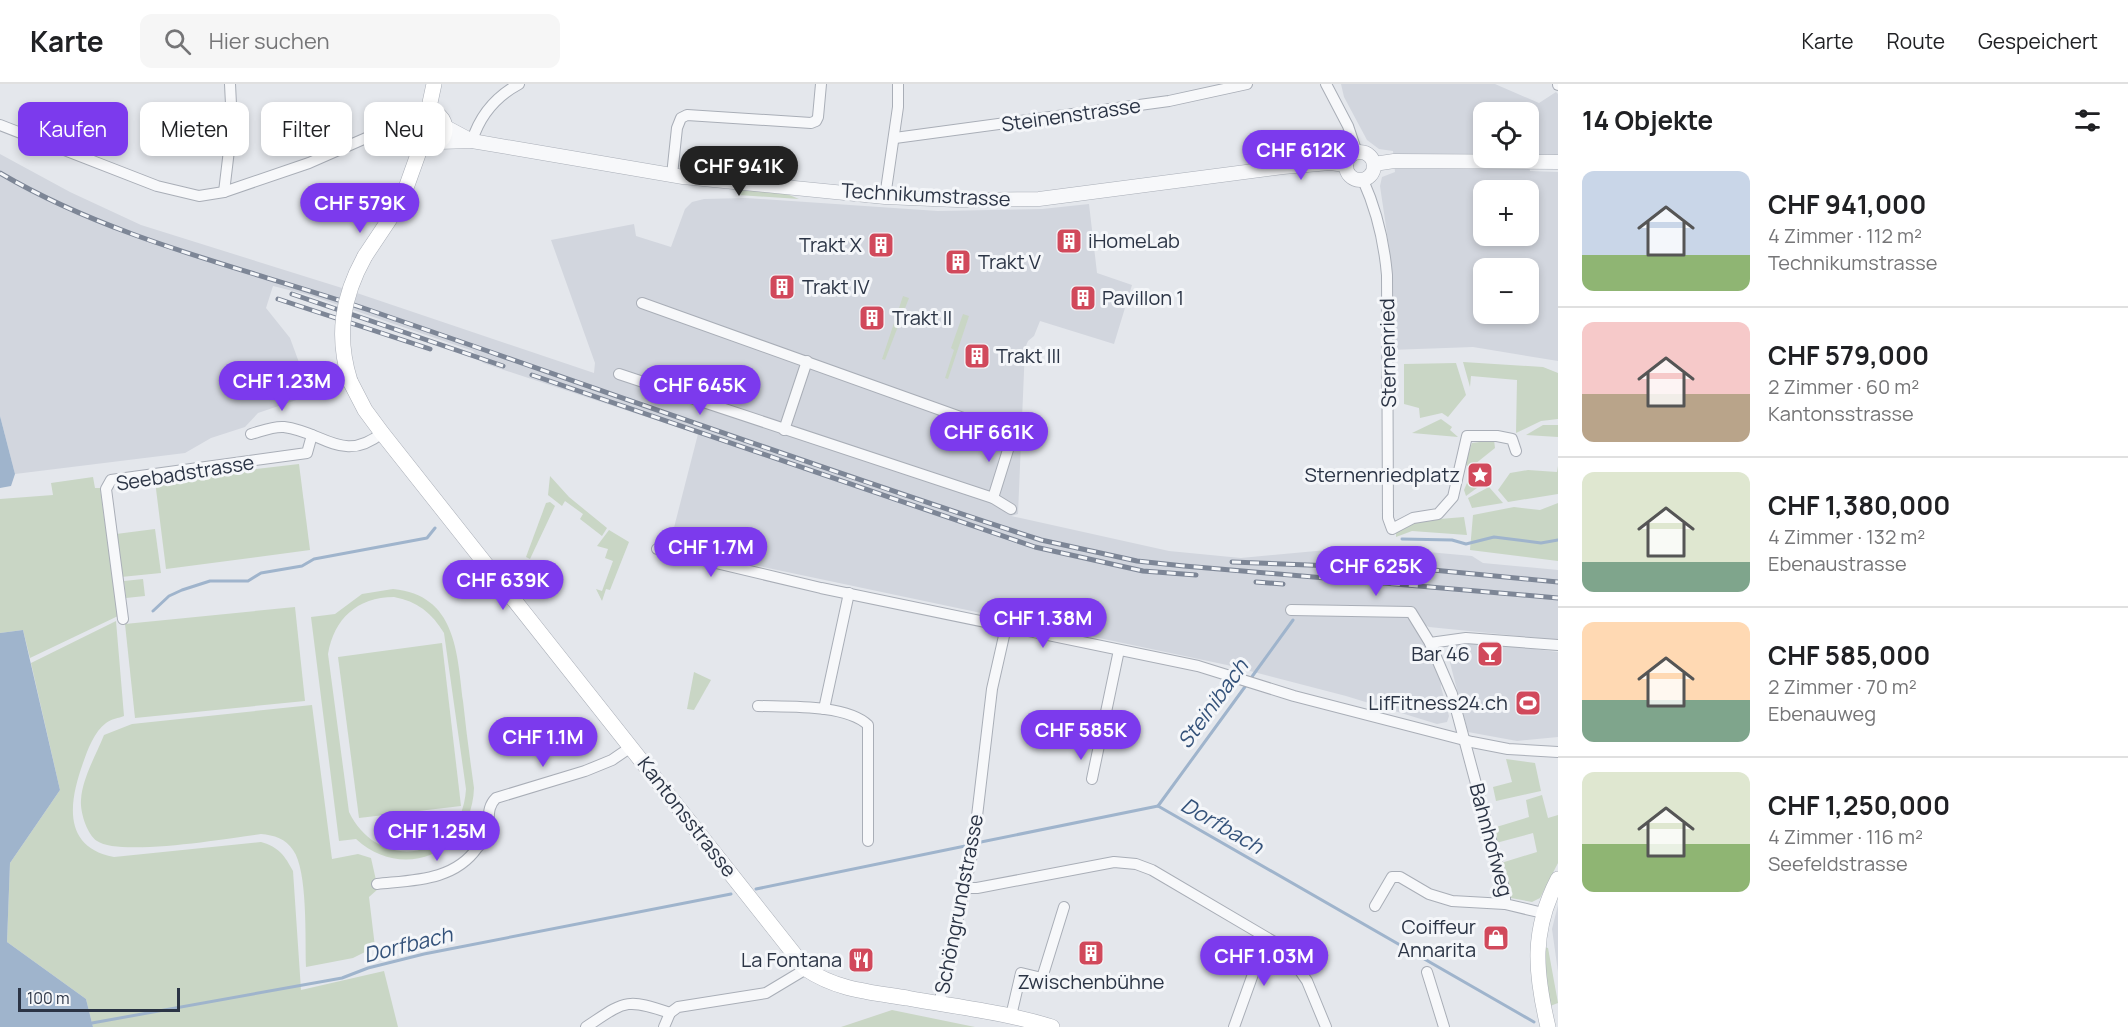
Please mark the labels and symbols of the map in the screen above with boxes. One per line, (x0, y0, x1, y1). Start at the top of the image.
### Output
street label: Steinenstrasse (999, 91, 1142, 138)
pin: CHF 612K (1239, 130, 1363, 181)
pin: CHF 941K (677, 146, 801, 197)
street label: Technikumstrasse (841, 177, 1011, 212)
pin: CHF 579K (298, 183, 422, 234)
building icon: iHomeLab (1054, 226, 1084, 256)
place label: iHomeLab (1088, 227, 1180, 254)
building icon: Trakt X (866, 230, 896, 260)
place label: Trakt X (799, 231, 862, 258)
building icon: Trakt V (943, 247, 973, 277)
place label: Trakt V (978, 248, 1041, 275)
building icon: Trakt IV (767, 272, 797, 302)
place label: Trakt IV (802, 273, 870, 300)
building icon: Pavillon 1 (1068, 283, 1098, 313)
place label: Pavillon 1 (1102, 284, 1184, 311)
street label: Sternenried (1373, 298, 1402, 408)
building icon: Trakt II (857, 303, 887, 333)
place label: Trakt II (892, 304, 952, 331)
building icon: Trakt III (962, 341, 992, 371)
place label: Trakt III (996, 342, 1061, 369)
pin: CHF 1.23M (213, 361, 351, 412)
pin: CHF 645K (638, 365, 762, 416)
pin: CHF 661K (927, 412, 1051, 463)
street label: Seebadstrasse (114, 448, 256, 497)
place icon: Sternenriedplatz (1465, 460, 1495, 490)
place label: Sternenriedplatz (1304, 461, 1460, 488)
pin: CHF 1.7M (649, 527, 773, 578)
pin: CHF 625K (1314, 546, 1438, 597)
pin: CHF 639K (441, 560, 565, 611)
pin: CHF 1.38M (974, 598, 1112, 649)
bar icon: Bar 46 (1475, 639, 1505, 669)
place label: Bar 46 (1411, 640, 1470, 667)
water label: Steinibach (1170, 652, 1255, 754)
sports icon: LifFitness24.ch (1513, 688, 1543, 718)
place label: LifFitness24.ch (1368, 689, 1508, 716)
pin: CHF 585K (1019, 710, 1143, 761)
pin: CHF 1.1M (481, 717, 605, 768)
street label: Kantonsstrasse (632, 751, 743, 882)
street label: Bahnhofweg (1463, 780, 1520, 900)
water label: Dorfbach (1176, 790, 1270, 861)
pin: CHF 1.25M (368, 811, 506, 862)
street label: Schöngrundstrasse (928, 812, 989, 996)
place label: Coiffeur Annarita (1397, 913, 1476, 963)
water label: Dorfbach (361, 919, 456, 969)
shop icon: Coiffeur Annarita (1481, 923, 1511, 953)
pin: CHF 1.03M (1195, 936, 1333, 987)
building icon: Zwischenbühne (1076, 938, 1106, 968)
restaurant icon: La Fontana (846, 945, 876, 975)
place label: La Fontana (741, 946, 842, 973)
place label: Zwischenbühne (1018, 968, 1164, 995)
scale bar (18, 985, 180, 1012)

